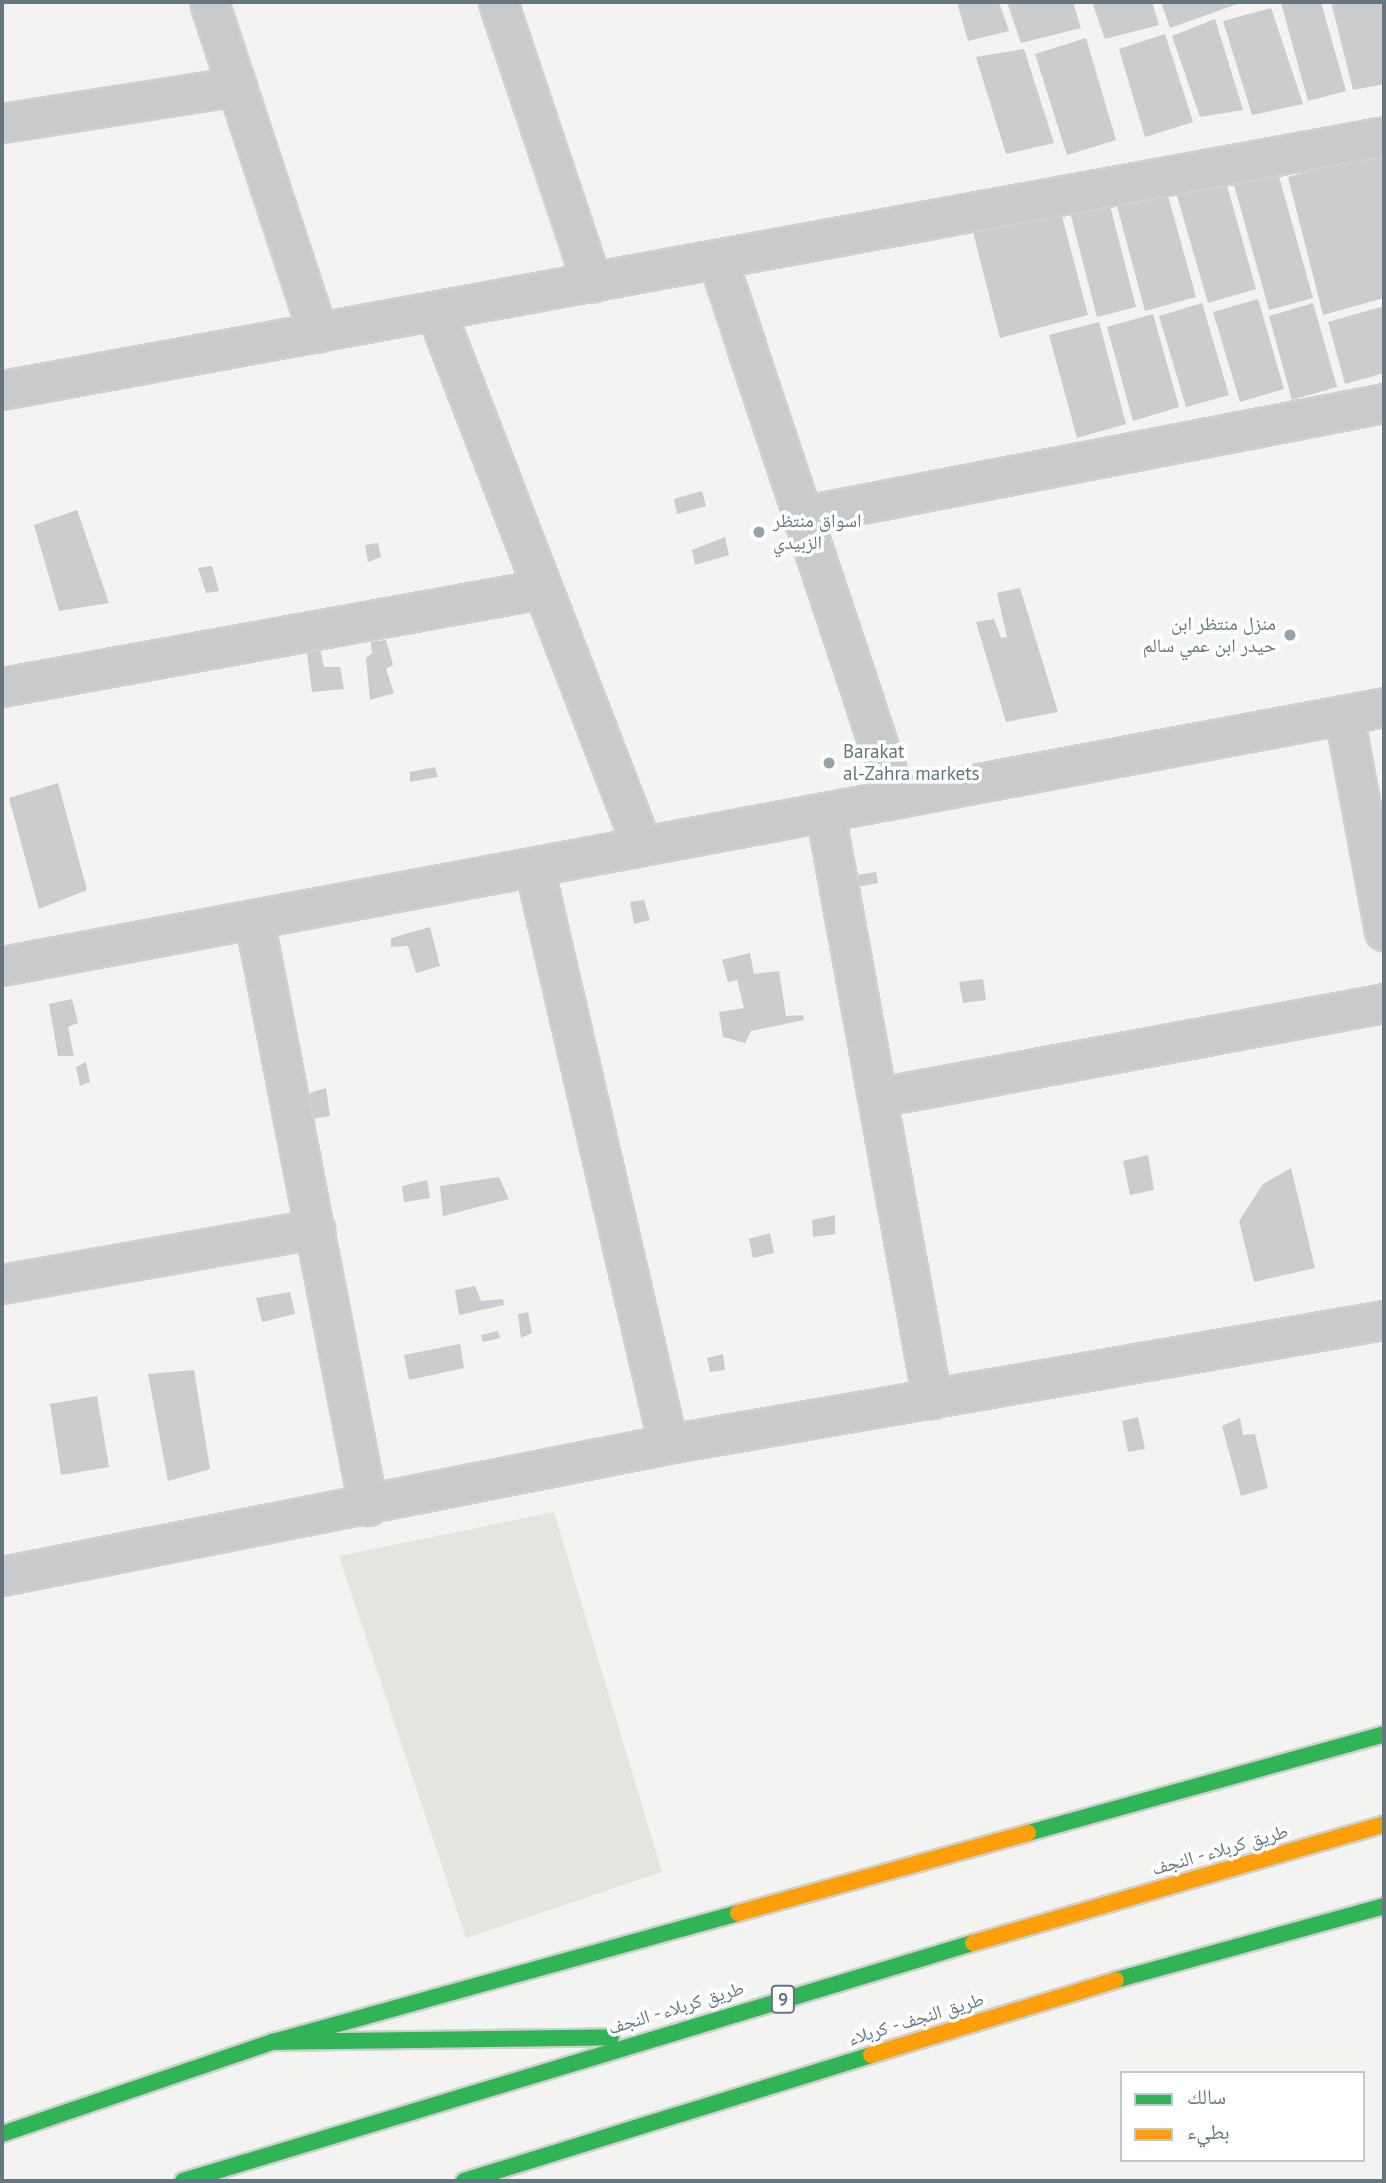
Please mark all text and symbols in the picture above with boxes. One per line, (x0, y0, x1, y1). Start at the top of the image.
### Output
place label: اسواق منتظر الزبيدي (773, 510, 861, 554)
marker: اسواق منتظر الزبيدي (751, 524, 767, 540)
place label: منزل منتظر ابن حيدر ابن عمي سالم (1143, 613, 1276, 657)
marker: منزل منتظر ابن حيدر ابن عمي سالم (1282, 627, 1298, 643)
place label: Barakat al-Zahra markets (843, 741, 980, 785)
marker: Barakat al-Zahra markets (821, 755, 837, 771)
street label: طريق کربلاء - النجف (1148, 1819, 1292, 1881)
street label: طريق کربلاء - النجف (604, 1976, 748, 2040)
road number: 9 (771, 1984, 795, 2013)
street label: طريق النجف - کربلاء (844, 1987, 988, 2051)
legend (1120, 2071, 1365, 2162)
text: سالك (1187, 2083, 1226, 2110)
text: بطيء (1187, 2118, 1230, 2145)

